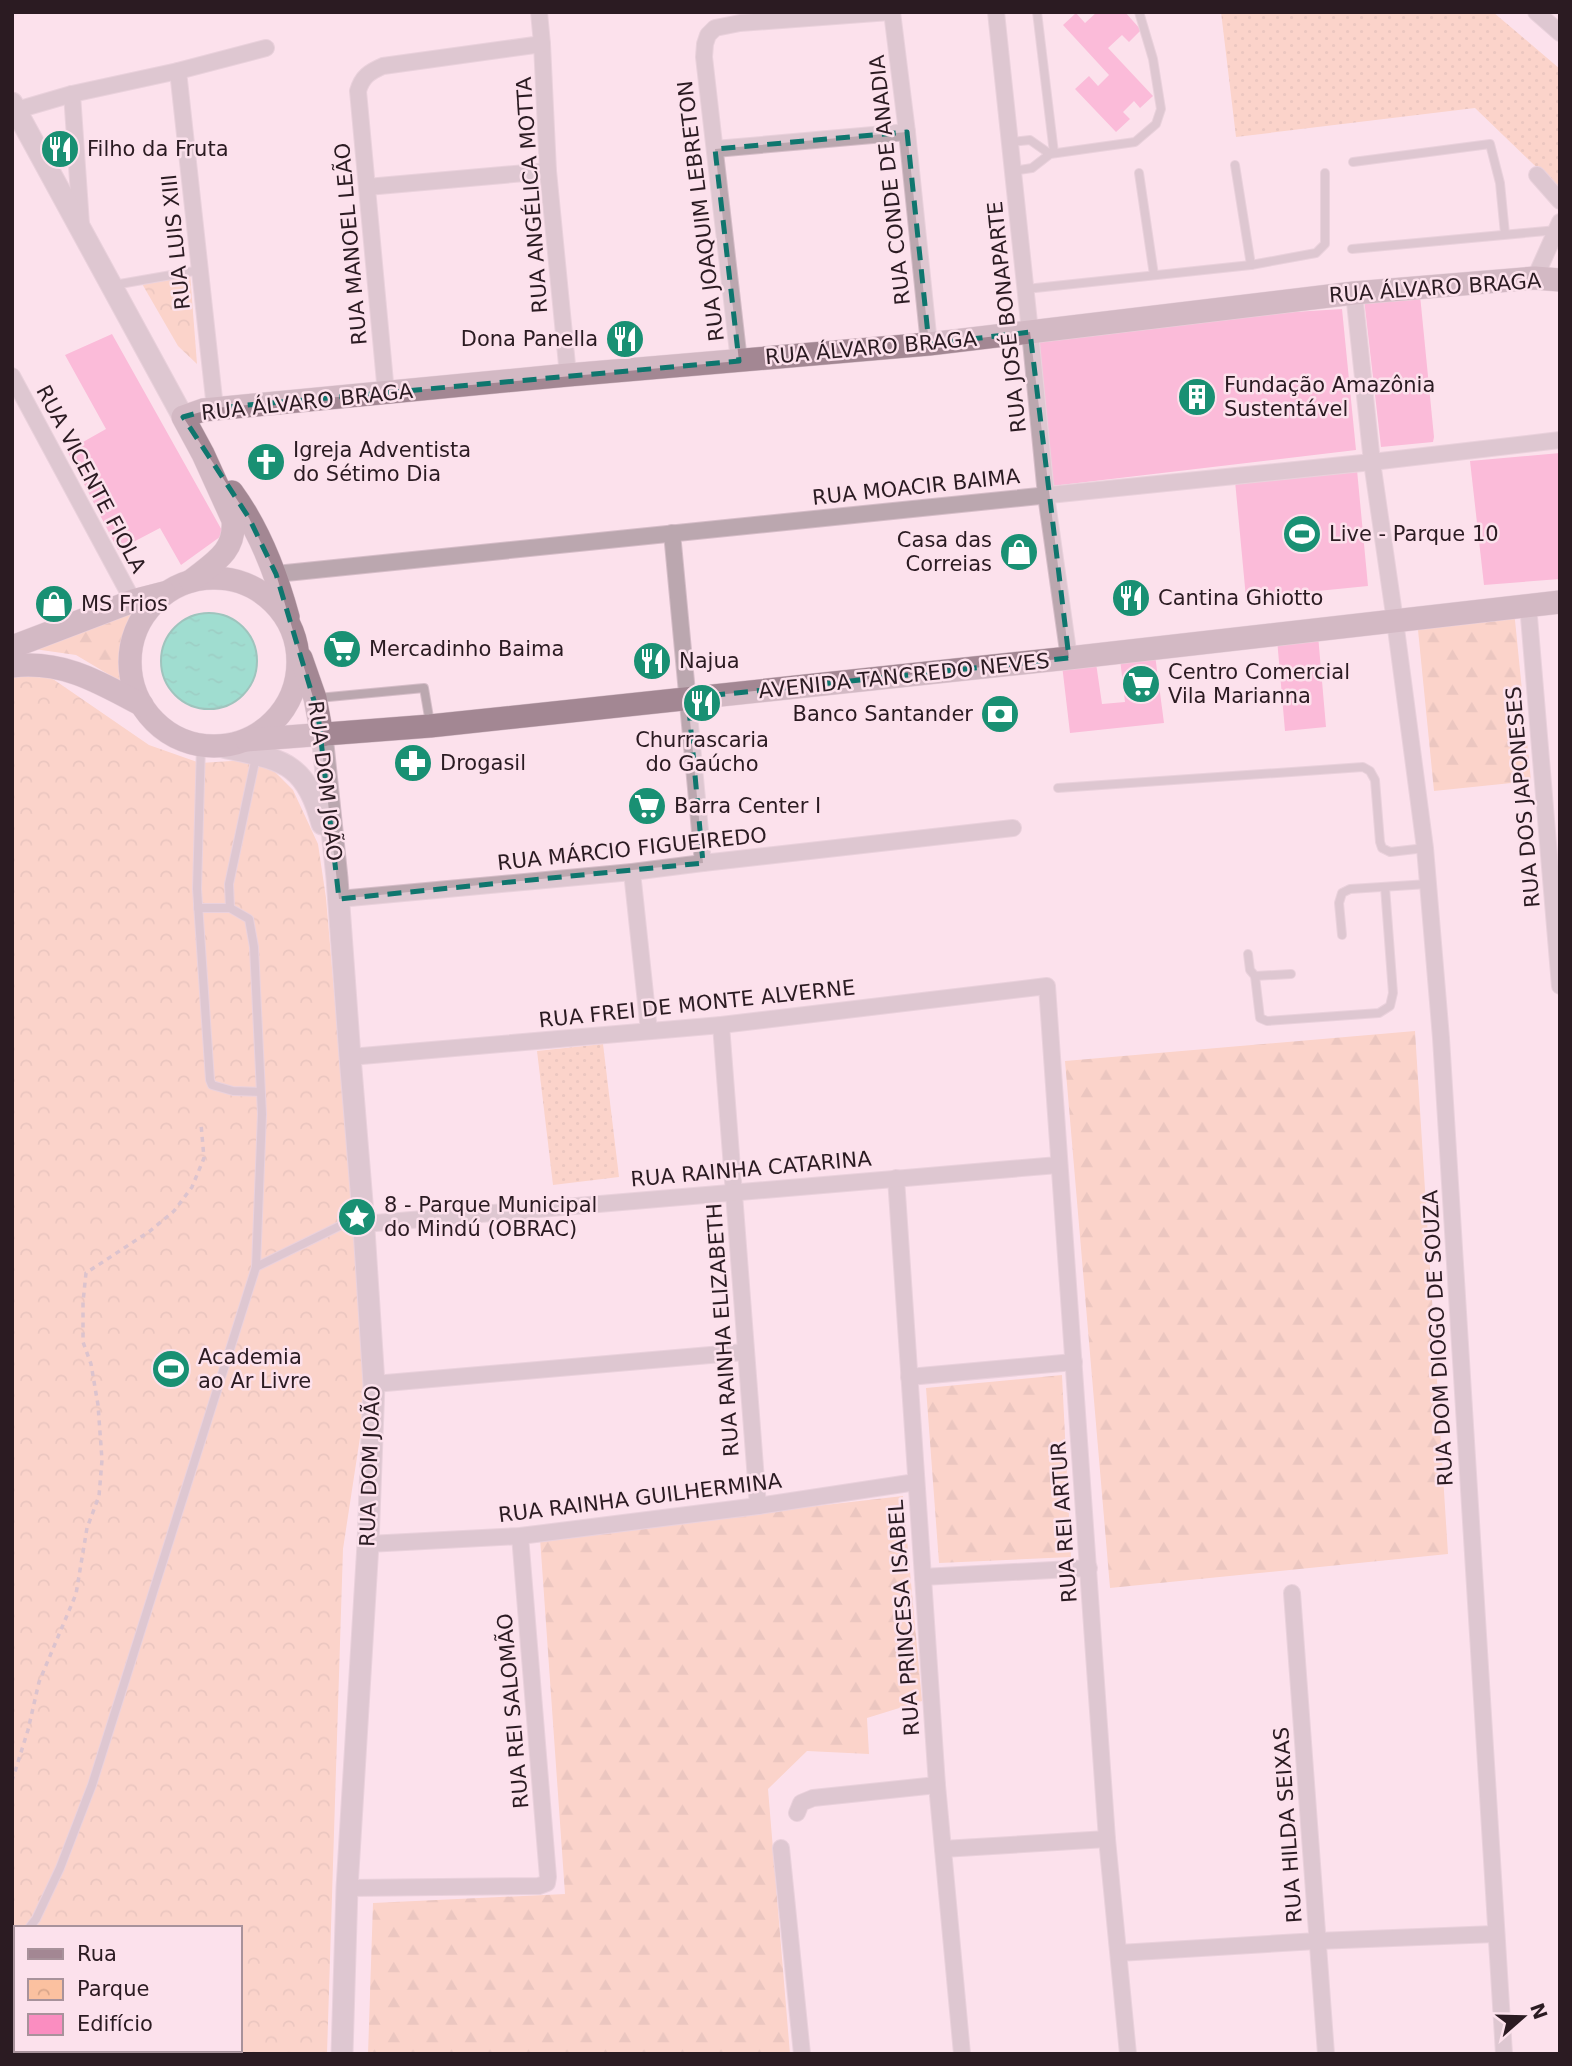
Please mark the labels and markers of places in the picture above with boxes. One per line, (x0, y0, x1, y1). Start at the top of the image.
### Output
restaurant icon: Filho da Fruta (39, 128, 81, 170)
place label: Filho da Fruta (87, 137, 229, 161)
restaurant icon: Dona Panella (604, 318, 646, 360)
place label: Dona Panella (461, 327, 598, 351)
place label: Fundação Amazônia Sustentável (1224, 373, 1435, 421)
building icon: Fundação Amazônia Sustentável (1176, 376, 1218, 418)
place label: Igreja Adventista do Sétimo Dia (293, 438, 471, 486)
church icon: Igreja Adventista do Sétimo Dia (245, 441, 287, 483)
sports icon: Live - Parque 10 (1281, 513, 1323, 555)
place label: Live - Parque 10 (1329, 522, 1499, 546)
place label: Casa das Correias (897, 528, 992, 576)
shop icon: Casa das Correias (998, 531, 1040, 573)
restaurant icon: Cantina Ghiotto (1110, 577, 1152, 619)
shop icon: MS Frios (33, 583, 75, 625)
place label: Cantina Ghiotto (1158, 586, 1323, 610)
place label: MS Frios (81, 592, 168, 616)
supermarket icon: Mercadinho Baima (321, 628, 363, 670)
place label: Mercadinho Baima (369, 637, 564, 661)
restaurant icon: Najua (631, 640, 673, 682)
place label: Najua (679, 649, 740, 673)
place label: Centro Comercial Vila Marianna (1168, 660, 1350, 708)
supermarket icon: Centro Comercial Vila Marianna (1120, 663, 1162, 705)
restaurant icon: Churrascaria do Gaúcho (681, 682, 723, 724)
bank icon: Banco Santander (979, 693, 1021, 735)
place label: Banco Santander (793, 702, 973, 726)
place label: Churrascaria do Gaúcho (635, 728, 769, 776)
pharmacy icon: Drogasil (392, 742, 434, 784)
place label: Drogasil (440, 751, 526, 775)
supermarket icon: Barra Center I (626, 785, 668, 827)
place label: Barra Center I (674, 794, 821, 818)
place label: 8 - Parque Municipal do Mindú (OBRAC) (384, 1193, 597, 1241)
place icon: 8 - Parque Municipal do Mindú (OBRAC) (336, 1196, 378, 1238)
place label: Academia ao Ar Livre (198, 1345, 311, 1393)
sports icon: Academia ao Ar Livre (150, 1348, 192, 1390)

